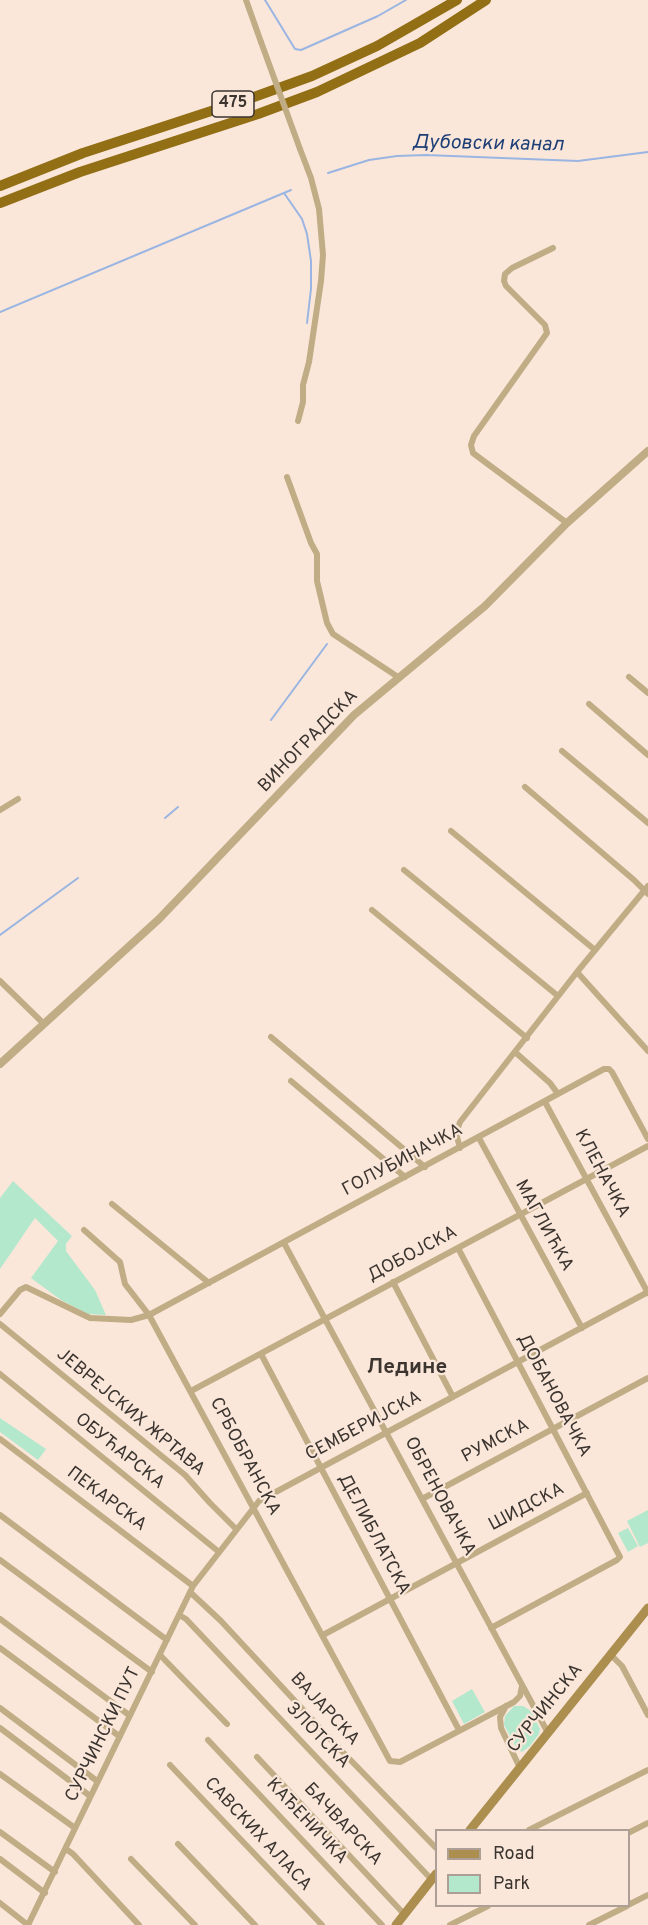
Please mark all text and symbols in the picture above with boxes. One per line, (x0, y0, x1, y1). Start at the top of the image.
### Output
road number: 475 (212, 91, 254, 117)
water label: Дубовски канал (412, 132, 564, 158)
street label: ВИНОГРАДСКА (255, 686, 363, 798)
street label: ГОЛУБИНАЧКА (339, 1120, 467, 1202)
street label: КЛЕНАЧКА (569, 1126, 633, 1222)
street label: МАГЛИЋКА (509, 1177, 577, 1275)
street label: ДОБОЈСКА (365, 1222, 461, 1288)
street label: ДОБАНОВАЧКА (511, 1331, 595, 1461)
street label: ЈЕВРЕЈСКИХ ЖРТАВА (51, 1345, 209, 1481)
district label: Ледине (367, 1356, 447, 1382)
street label: СЕМБЕРИЈСКА (302, 1387, 426, 1467)
street label: СРБОБРАНСКА (204, 1394, 284, 1520)
street label: ОБУЋАРСКА (70, 1409, 168, 1495)
street label: РУМСКА (459, 1415, 533, 1469)
street label: ОБРЕНОВАЧКА (399, 1434, 479, 1560)
street label: ПЕКАРСКА (62, 1463, 150, 1537)
street label: ДЕЛИБЛАТСКА (332, 1471, 414, 1599)
street label: ШИДСКА (485, 1479, 569, 1537)
street label: СУРЧИНСКА (504, 1660, 588, 1758)
street label: СУРЧИНСКИ ПУТ (62, 1664, 146, 1806)
street label: ВАЈАРСКА (285, 1669, 363, 1751)
street label: ЗЛОТСКА (280, 1698, 354, 1774)
street label: САВСКИХ АЛАСА (199, 1774, 315, 1896)
street label: КАЂЕНИЧКА (261, 1775, 351, 1869)
street label: БАЧВАРСКА (298, 1779, 386, 1871)
legend (435, 1829, 630, 1907)
text: Road (493, 1843, 535, 1866)
text: Park (493, 1873, 530, 1896)

